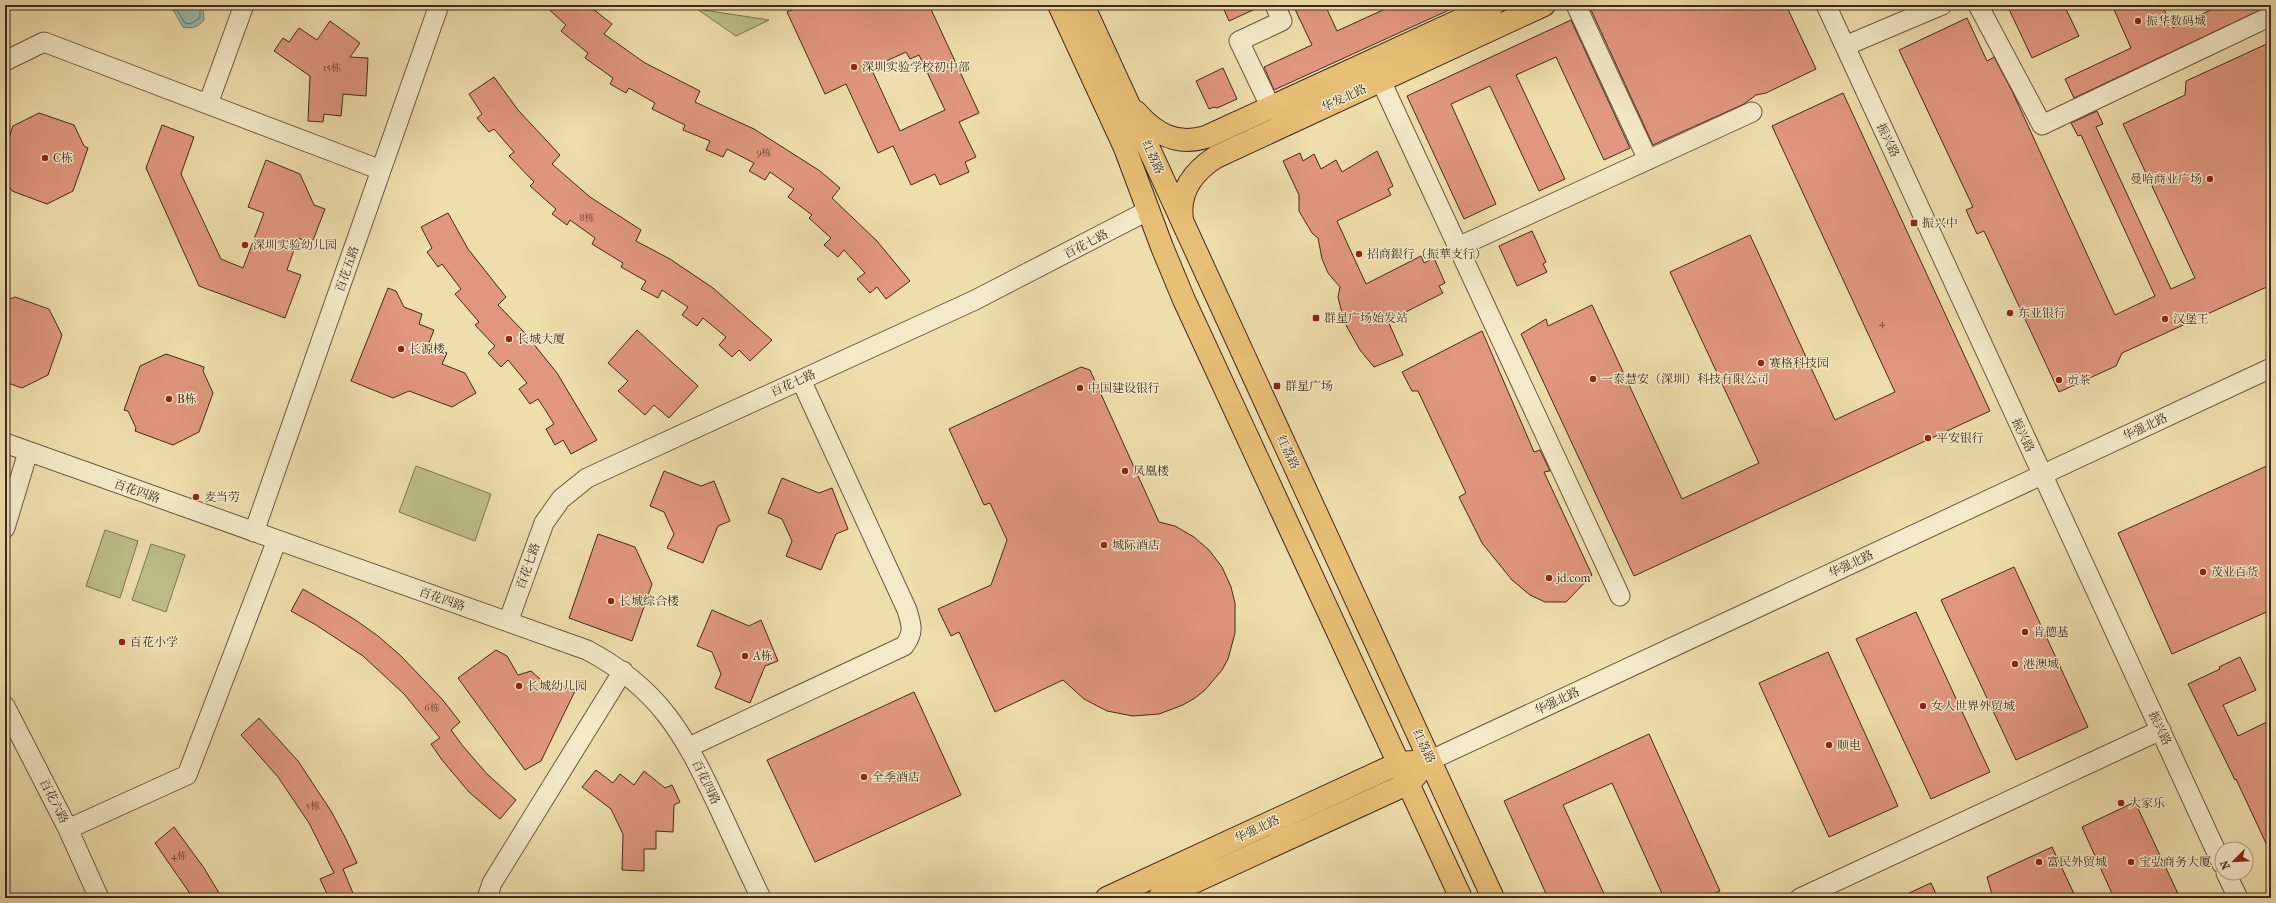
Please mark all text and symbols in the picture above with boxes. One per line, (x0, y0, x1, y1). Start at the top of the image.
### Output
place label: 振华数码城 (2146, 14, 2206, 28)
marker: 振华数码城 (2133, 16, 2143, 26)
place label: 深圳实验学校初中部 (862, 60, 970, 74)
house number: 15栋 (323, 62, 341, 74)
marker: 深圳实验学校初中部 (849, 62, 859, 72)
street label: 华发北路 (1319, 82, 1369, 114)
street label: 振兴路 (1874, 121, 1902, 159)
street label: 红荔路 (1139, 138, 1167, 176)
house number: 9栋 (756, 147, 772, 159)
place label: C栋 (53, 151, 73, 165)
marker: C栋 (40, 153, 50, 163)
place label: 曼哈商业广场 (2130, 172, 2202, 186)
marker: 曼哈商业广场 (2205, 174, 2215, 184)
house number: 8栋 (579, 212, 595, 224)
place label: 振兴中 (1922, 216, 1958, 230)
marker: 振兴中 (1909, 218, 1919, 228)
street label: 百花七路 (1062, 227, 1110, 261)
place label: 深圳实验幼儿园 (253, 238, 337, 252)
marker: 深圳实验幼儿园 (240, 240, 250, 250)
street label: 百花五路 (333, 244, 361, 294)
place label: 招商銀行（振華支行） (1367, 247, 1487, 261)
marker: 招商銀行（振華支行） (1354, 249, 1364, 259)
place label: 东亚银行 (2018, 306, 2066, 320)
marker: 东亚银行 (2005, 308, 2015, 318)
place label: 群星广场始发站 (1324, 311, 1408, 325)
place label: 汉堡王 (2173, 312, 2209, 326)
marker: 群星广场始发站 (1311, 313, 1321, 323)
marker: 汉堡王 (2160, 314, 2170, 324)
house number: 4 (1879, 317, 1886, 329)
place label: 长城大厦 (517, 332, 565, 346)
marker: 长城大厦 (504, 334, 514, 344)
place label: 长源楼 (409, 342, 445, 356)
marker: 长源楼 (396, 344, 406, 354)
place label: 赛格科技园 (1769, 356, 1829, 370)
marker: 赛格科技园 (1756, 358, 1766, 368)
street label: 百花七路 (768, 367, 818, 399)
place label: 一泰慧安（深圳）科技有限公司 (1601, 372, 1769, 386)
place label: 贡茶 (2067, 373, 2091, 387)
marker: 一泰慧安（深圳）科技有限公司 (1588, 374, 1598, 384)
marker: 贡茶 (2054, 375, 2064, 385)
place label: 群星广场 (1285, 379, 1333, 393)
place label: 中国建设银行 (1088, 381, 1160, 395)
marker: 群星广场 (1272, 381, 1282, 391)
marker: 中国建设银行 (1075, 383, 1085, 393)
place label: B栋 (177, 392, 197, 406)
marker: B栋 (164, 394, 174, 404)
street label: 华强北路 (2120, 411, 2170, 443)
street label: 振兴路 (2009, 416, 2037, 454)
place label: 平安银行 (1936, 431, 1984, 445)
street label: 红荔路 (1274, 433, 1302, 471)
marker: 平安银行 (1923, 433, 1933, 443)
place label: 凤凰楼 (1133, 464, 1169, 478)
marker: 凤凰楼 (1120, 466, 1130, 476)
street label: 百花四路 (112, 477, 162, 505)
place label: 麦当劳 (204, 490, 240, 504)
marker: 麦当劳 (191, 492, 201, 502)
place label: 城际酒店 (1112, 538, 1160, 552)
marker: 城际酒店 (1099, 540, 1109, 550)
street label: 百花七路 (513, 541, 543, 591)
street label: 华强北路 (1826, 548, 1876, 580)
place label: 茂业百货 (2211, 565, 2259, 579)
marker: 茂业百货 (2198, 567, 2208, 577)
place label: jd.com (1556, 571, 1590, 585)
marker: jd.com (1544, 573, 1554, 583)
street label: 百花四路 (417, 585, 467, 613)
place label: 长城综合楼 (619, 594, 679, 608)
marker: 长城综合楼 (606, 596, 616, 606)
place label: 肯德基 (2033, 625, 2069, 639)
marker: 肯德基 (2020, 627, 2030, 637)
place label: 百花小学 (130, 635, 178, 649)
marker: 百花小学 (117, 637, 127, 647)
place label: A栋 (752, 649, 773, 663)
marker: A栋 (740, 651, 750, 661)
place label: 港澳城 (2023, 657, 2059, 671)
marker: 港澳城 (2010, 659, 2020, 669)
place label: 长城幼儿园 (527, 679, 587, 693)
marker: 长城幼儿园 (514, 681, 524, 691)
street label: 华强北路 (1532, 685, 1582, 717)
place label: 女人世界外贸城 (1931, 699, 2015, 713)
marker: 女人世界外贸城 (1918, 701, 1928, 711)
house number: 6栋 (424, 702, 440, 714)
street label: 振兴路 (2146, 709, 2174, 747)
street label: 红荔路 (1410, 727, 1438, 765)
place label: 顺电 (1837, 738, 1861, 752)
marker: 顺电 (1824, 740, 1834, 750)
street label: 百花四路 (689, 757, 723, 807)
place label: 全季酒店 (872, 770, 920, 784)
marker: 全季酒店 (859, 772, 869, 782)
street label: 百花六路 (37, 776, 71, 826)
place label: 大家乐 (2129, 796, 2165, 810)
marker: 大家乐 (2116, 798, 2126, 808)
house number: 5栋 (306, 800, 320, 812)
street label: 华强北路 (1232, 813, 1282, 845)
north arrow (2214, 841, 2254, 881)
house number: 4栋 (171, 850, 187, 862)
place label: 富民外贸城 (2047, 855, 2107, 869)
place label: 宝弘商务大厦 (2139, 855, 2211, 869)
marker: 富民外贸城 (2034, 857, 2044, 867)
marker: 宝弘商务大厦 (2126, 857, 2136, 867)
text: N (2217, 858, 2233, 871)

